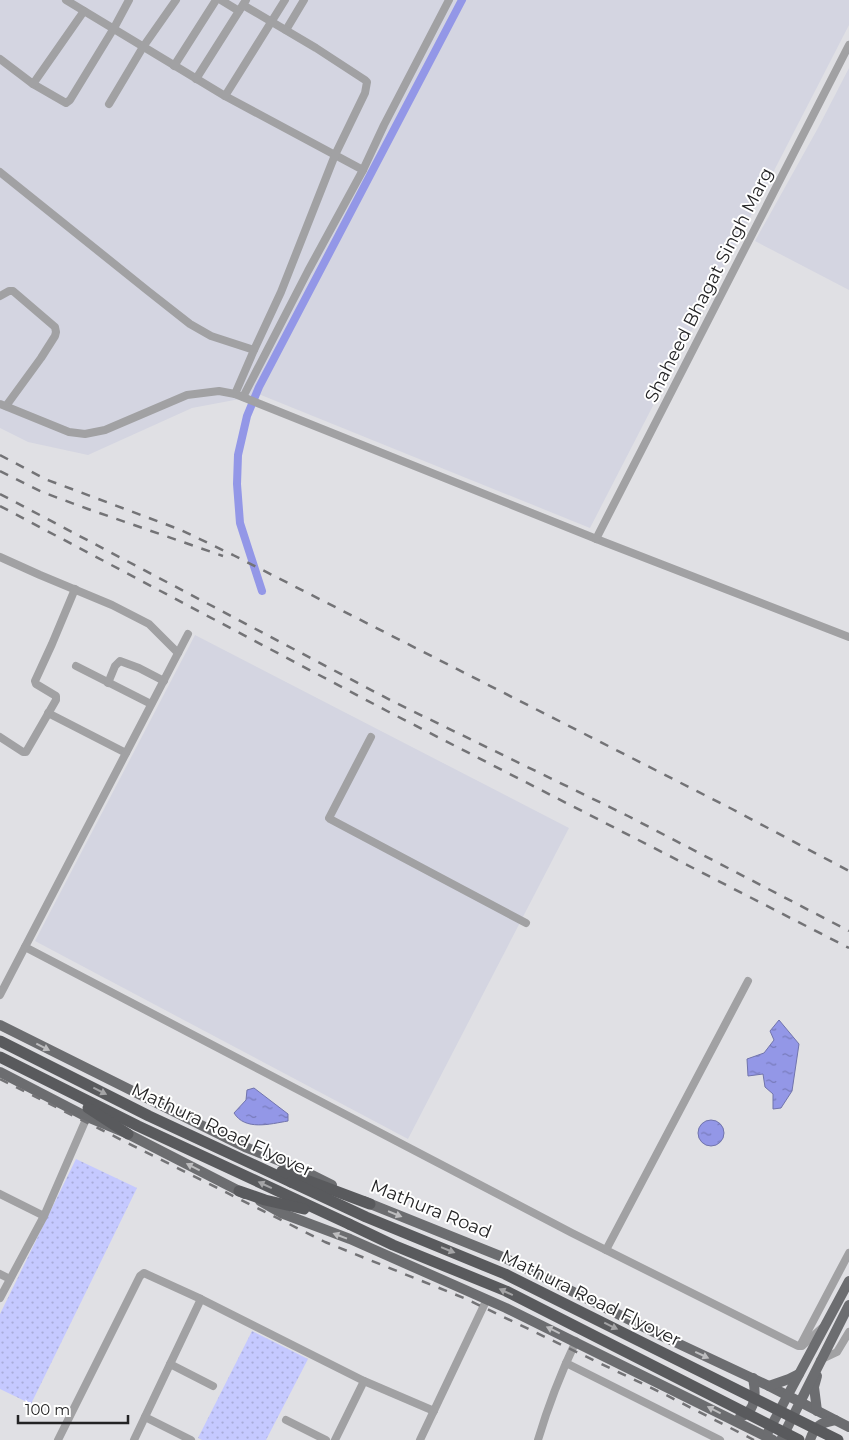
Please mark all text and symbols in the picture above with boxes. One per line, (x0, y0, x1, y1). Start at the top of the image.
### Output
street label: Shaheed Bhagat Singh Marg (640, 164, 778, 406)
one-way arrow (36, 1043, 51, 1051)
street label: Mathura Road Flyover (128, 1078, 316, 1182)
one-way arrow (93, 1087, 107, 1095)
one-way arrow (186, 1163, 201, 1171)
street label: Mathura Road (367, 1175, 495, 1243)
one-way arrow (258, 1181, 273, 1190)
one-way arrow (388, 1211, 403, 1218)
one-way arrow (333, 1232, 348, 1239)
street label: Mathura Road Flyover (498, 1245, 684, 1351)
one-way arrow (440, 1247, 455, 1255)
one-way arrow (499, 1287, 513, 1295)
one-way arrow (603, 1322, 618, 1330)
one-way arrow (546, 1326, 560, 1334)
one-way arrow (695, 1351, 709, 1359)
scale bar (18, 1392, 128, 1424)
text: 100 m (25, 1400, 70, 1419)
one-way arrow (707, 1406, 721, 1414)

